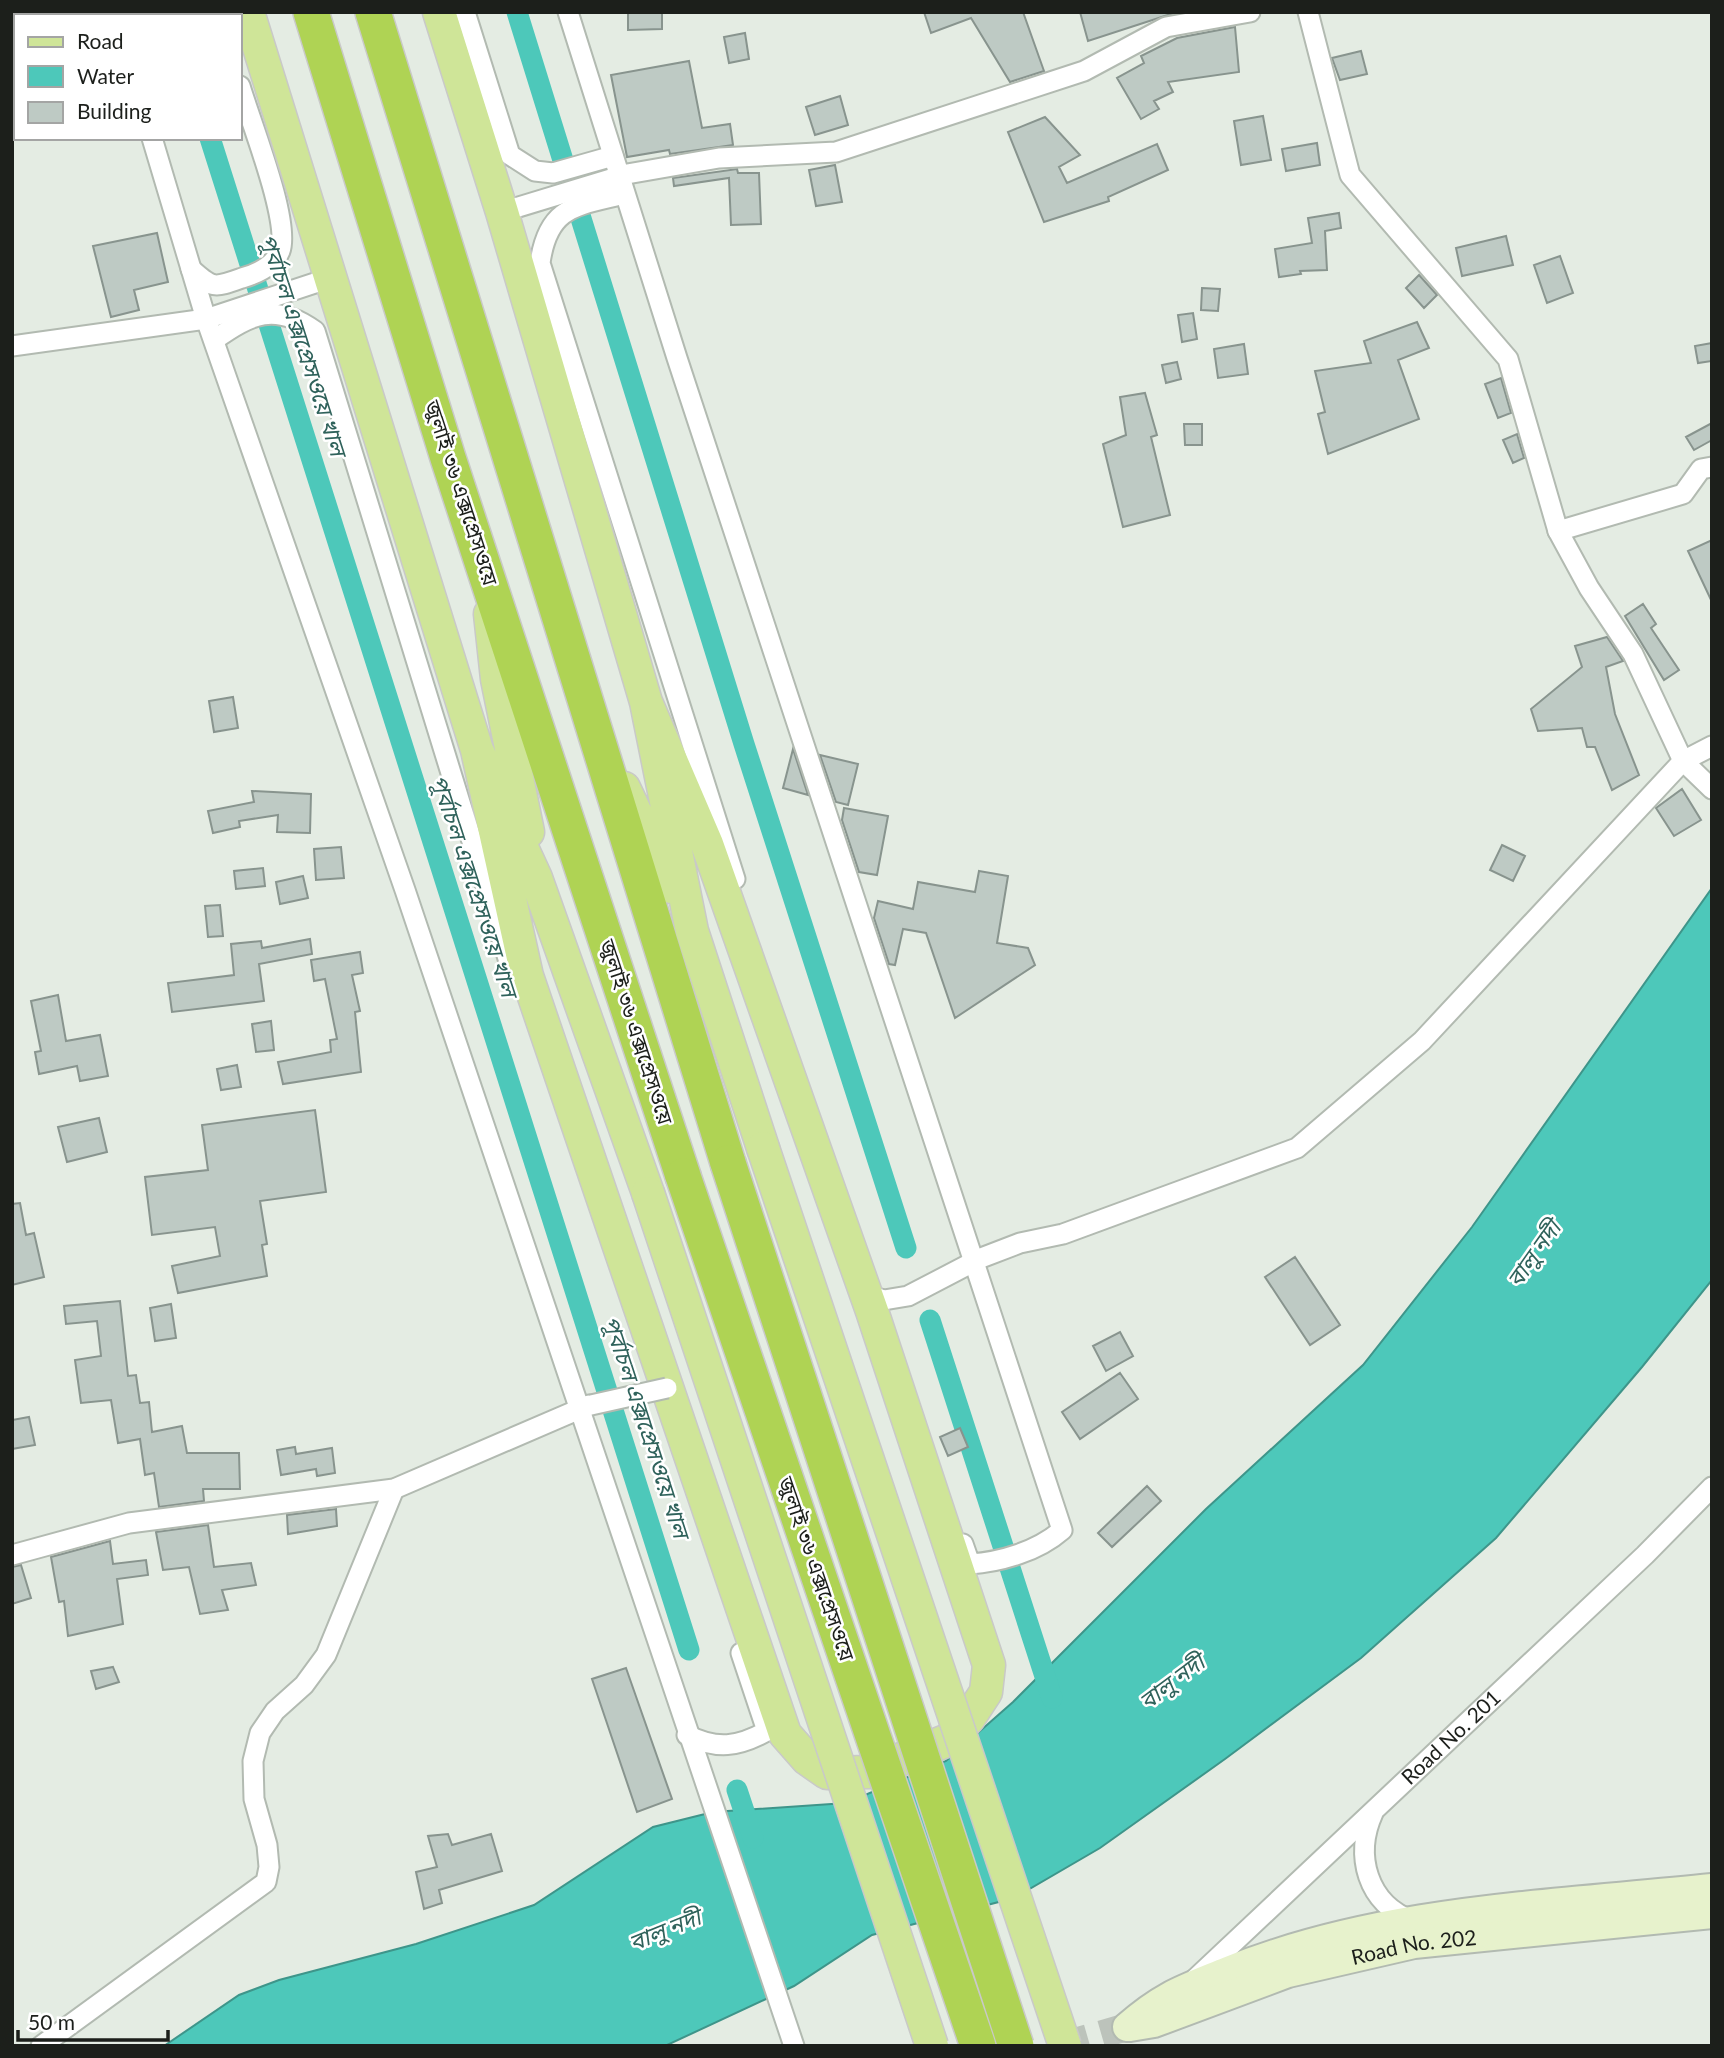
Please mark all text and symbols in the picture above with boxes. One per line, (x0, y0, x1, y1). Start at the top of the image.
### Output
legend (14, 14, 242, 140)
text: Road (77, 28, 124, 53)
text: Water (77, 63, 134, 88)
text: Building (77, 98, 152, 123)
water label: পূর্বাচল এক্সপ্রেসওয়ে খাল (254, 230, 354, 463)
street label: জুলাই ৩৬ এক্সপ্রেসওয়ে (420, 396, 504, 589)
water label: পূর্বাচল এক্সপ্রেসওয়ে খাল (425, 771, 525, 1004)
street label: জুলাই ৩৬ এক্সপ্রেসওয়ে (595, 935, 679, 1128)
water label: বালু নদী (1500, 1212, 1569, 1293)
water label: পূর্বাচল এক্সপ্রেসওয়ে খাল (597, 1312, 697, 1545)
street label: জুলাই ৩৬ এক্সপ্রেসওয়ে (773, 1472, 861, 1665)
water label: বালু নদী (1133, 1645, 1213, 1716)
street label: Road No. 201 (1396, 1684, 1505, 1789)
water label: বালু নদী (625, 1901, 708, 1957)
street label: Road No. 202 (1349, 1924, 1477, 1969)
scale bar (18, 1998, 168, 2042)
text: 50 m (28, 2009, 75, 2034)

